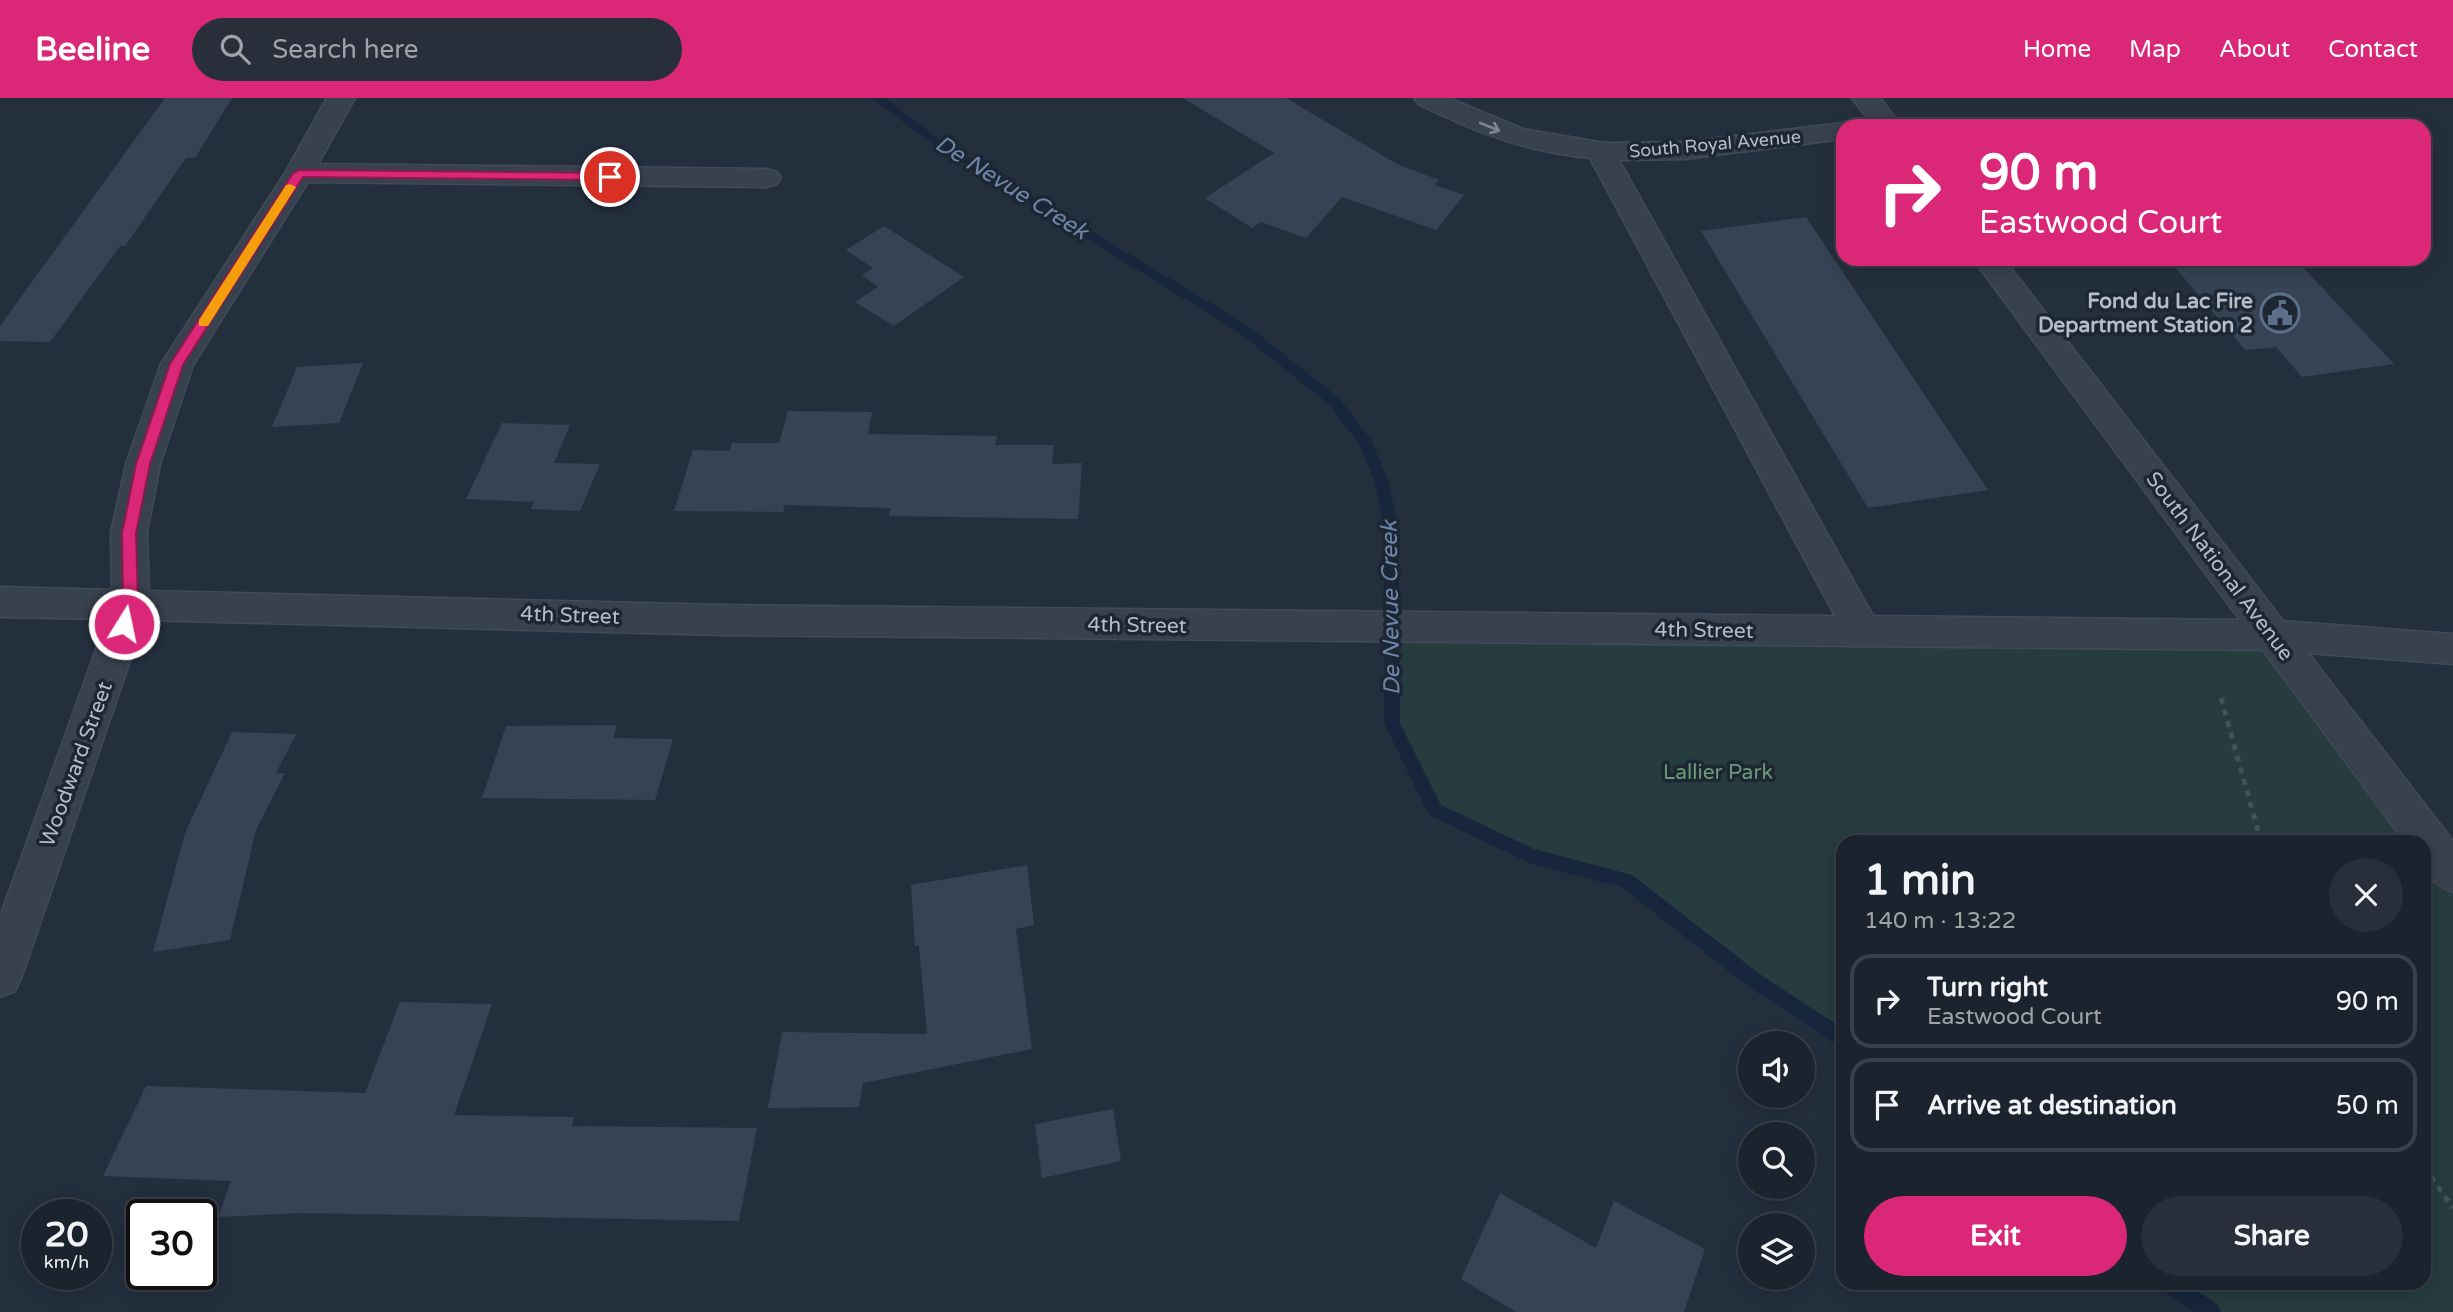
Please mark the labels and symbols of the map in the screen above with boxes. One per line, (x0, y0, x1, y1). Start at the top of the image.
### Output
one-way arrow (1478, 122, 1500, 135)
street label: South Royal Avenue (1628, 126, 1802, 162)
water label: De Nevue Creek (930, 130, 1094, 247)
pin (580, 147, 640, 207)
place label: Fond du Lac Fire Department Station 2 (2038, 289, 2253, 338)
public building icon: Fond du Lac Fire Department Station 2 (2259, 292, 2301, 334)
street label: South National Avenue (2141, 467, 2299, 666)
water label: De Nevue Creek (1375, 519, 1407, 696)
position arrow (87, 587, 161, 661)
street label: 4th Street (520, 601, 620, 630)
street label: 4th Street (1087, 612, 1187, 639)
street label: 4th Street (1654, 617, 1754, 644)
street label: Woodward Street (35, 678, 118, 850)
park label: Lallier Park (1663, 760, 1773, 785)
speed limit sign: 30 (126, 1199, 217, 1290)

